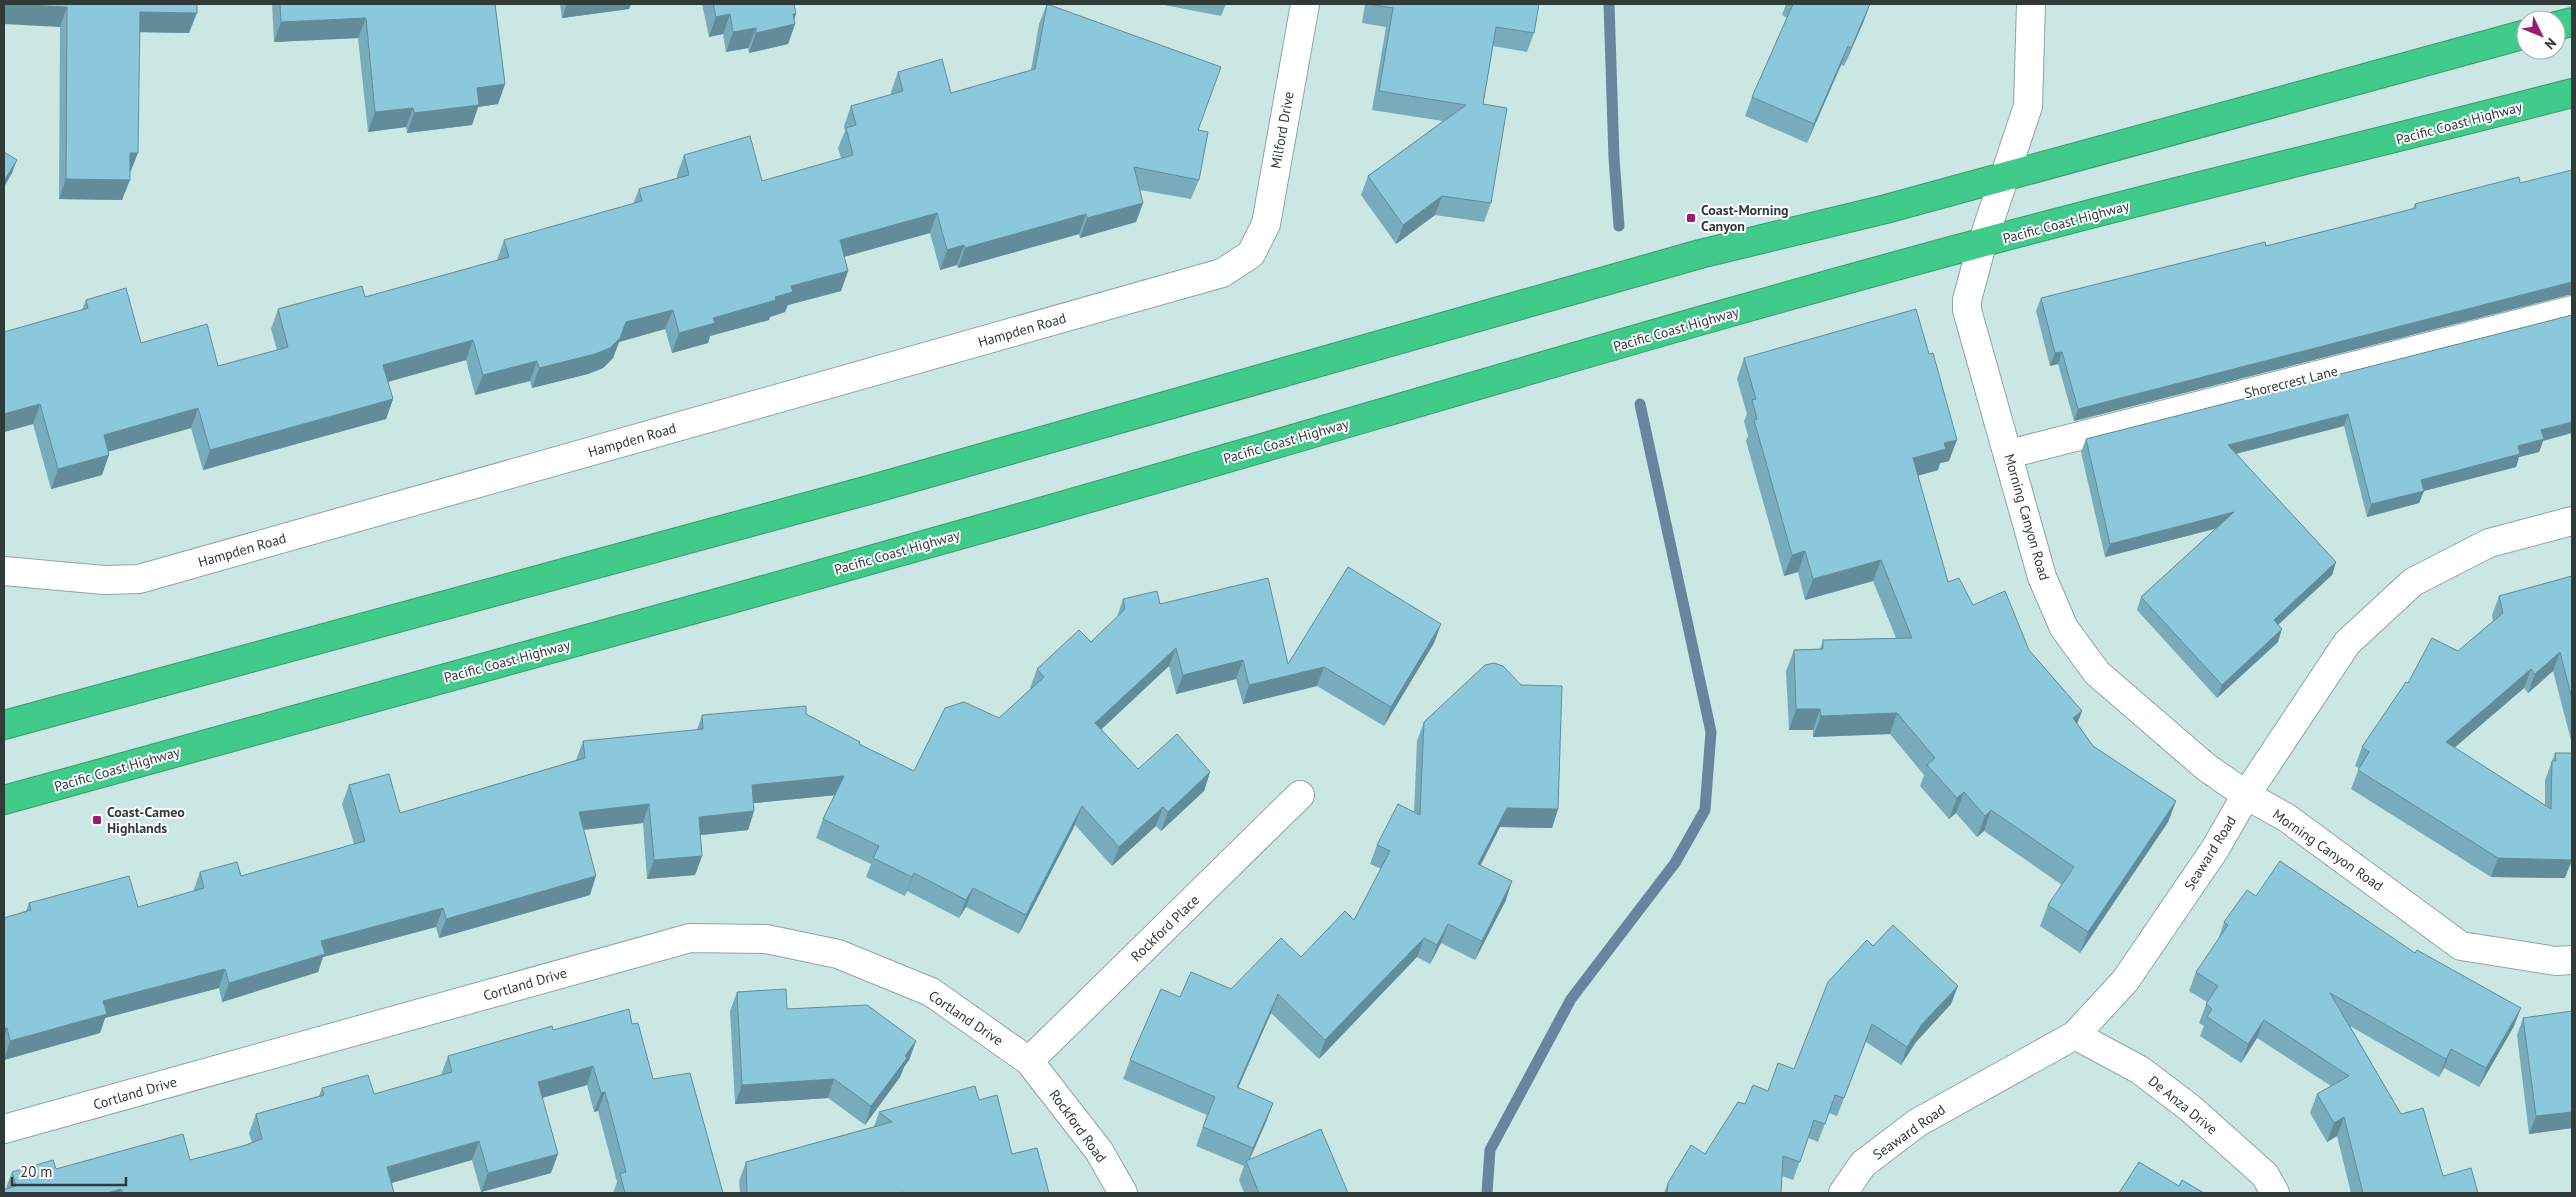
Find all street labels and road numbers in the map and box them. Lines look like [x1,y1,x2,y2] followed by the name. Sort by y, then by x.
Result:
[1266,90,1298,170] street label: Milford Drive
[2394,97,2525,149] street label: Pacific Coast Highway
[2001,196,2132,248] street label: Pacific Coast Highway
[1611,302,1741,356] street label: Pacific Coast Highway
[976,309,1068,351] street label: Hampden Road
[2242,362,2340,402] street label: Shorecrest Lane
[1221,414,1351,468] street label: Pacific Coast Highway
[586,419,678,461] street label: Hampden Road
[2000,452,2054,582] street label: Morning Canyon Road
[832,525,962,579] street label: Pacific Coast Highway
[196,529,288,571] street label: Hampden Road
[442,635,573,687] street label: Pacific Coast Highway
[52,742,182,796] street label: Pacific Coast Highway
[2269,805,2387,895] street label: Morning Canyon Road
[2180,812,2240,894] street label: Seaward Road
[1127,891,1203,965] street label: Rockford Place
[481,963,569,1005] street label: Cortland Drive
[925,986,1007,1050] street label: Cortland Drive
[91,1072,179,1114] street label: Cortland Drive
[2145,1072,2221,1138] street label: De Anza Drive
[1046,1086,1110,1166] street label: Rockford Road
[1869,1100,1949,1164] street label: Seaward Road

